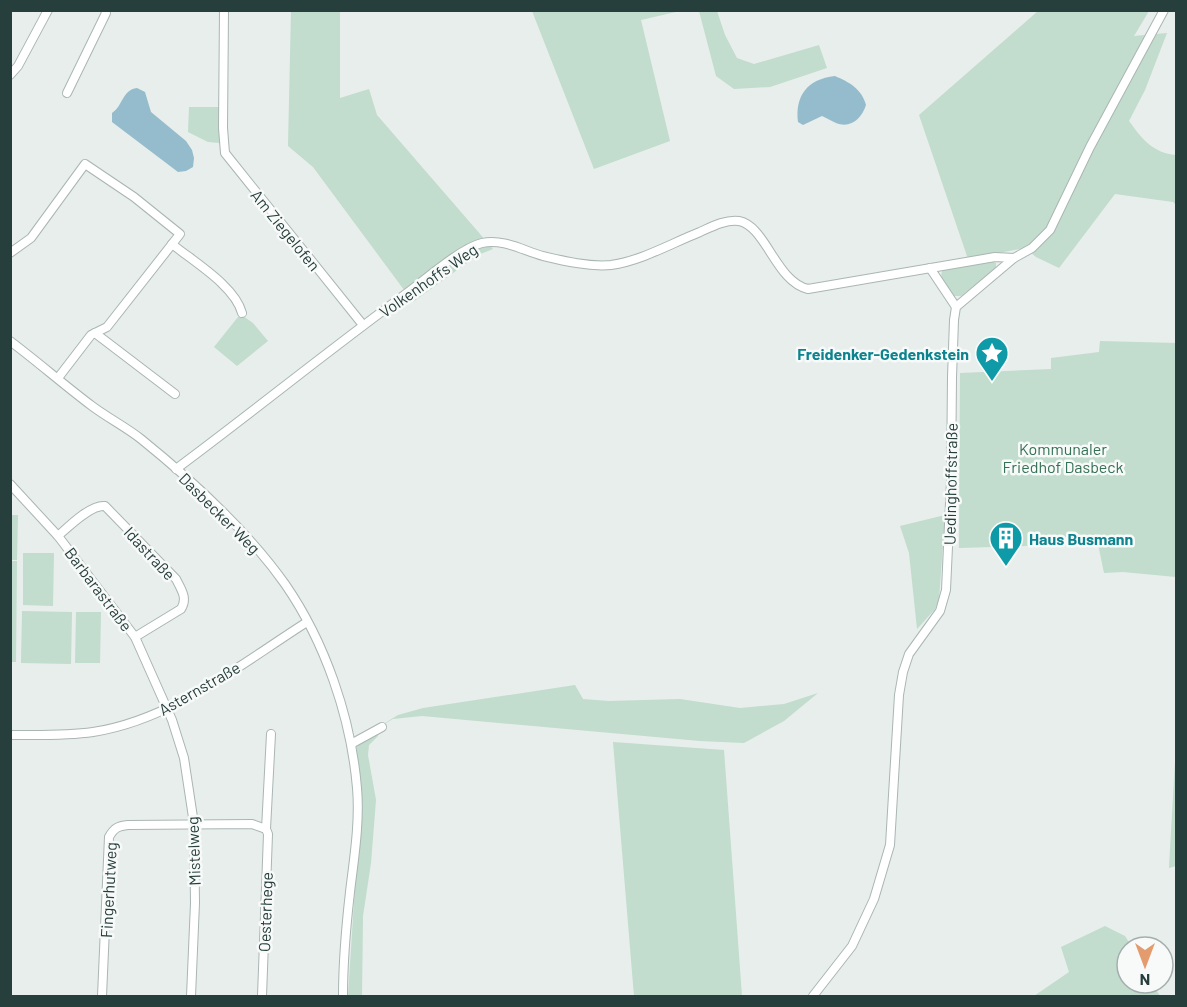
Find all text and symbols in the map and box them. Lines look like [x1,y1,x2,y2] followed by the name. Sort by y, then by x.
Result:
[247,186,325,274] street label: Am Ziegelofen
[375,239,481,321] street label: Volkenhoffs Weg
[974,335,1010,382] place icon: Freidenker-Gedenkstein
[797,344,969,363] place label: Freidenker-Gedenkstein
[939,423,961,545] street label: Uedinghoffstraße
[1002,439,1124,476] park label: Kommunaler Friedhof Dasbeck
[176,469,264,557] street label: Dasbecker Weg
[988,520,1024,567] building icon: Haus Busmann
[121,522,179,584] street label: Idastraße
[1029,529,1133,548] place label: Haus Busmann
[61,543,137,635] street label: Barbarastraße
[155,657,243,719] street label: Asternstraße
[182,816,204,886] street label: Mistelweg
[96,842,120,938] street label: Fingerhutweg
[254,872,276,952] street label: Oesterhege
[1115,935,1175,995] north arrow
[1140,971,1150,990] text: N

